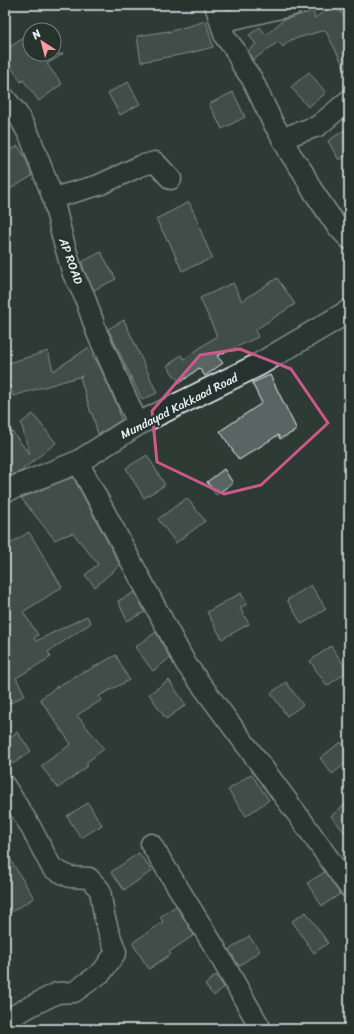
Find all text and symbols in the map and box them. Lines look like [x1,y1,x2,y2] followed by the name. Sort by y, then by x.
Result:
[22,22,62,62] north arrow
[27,24,45,45] text: N
[52,234,90,287] street label: AP ROAD
[116,366,242,445] street label: Mundayad Kakkaad Road

